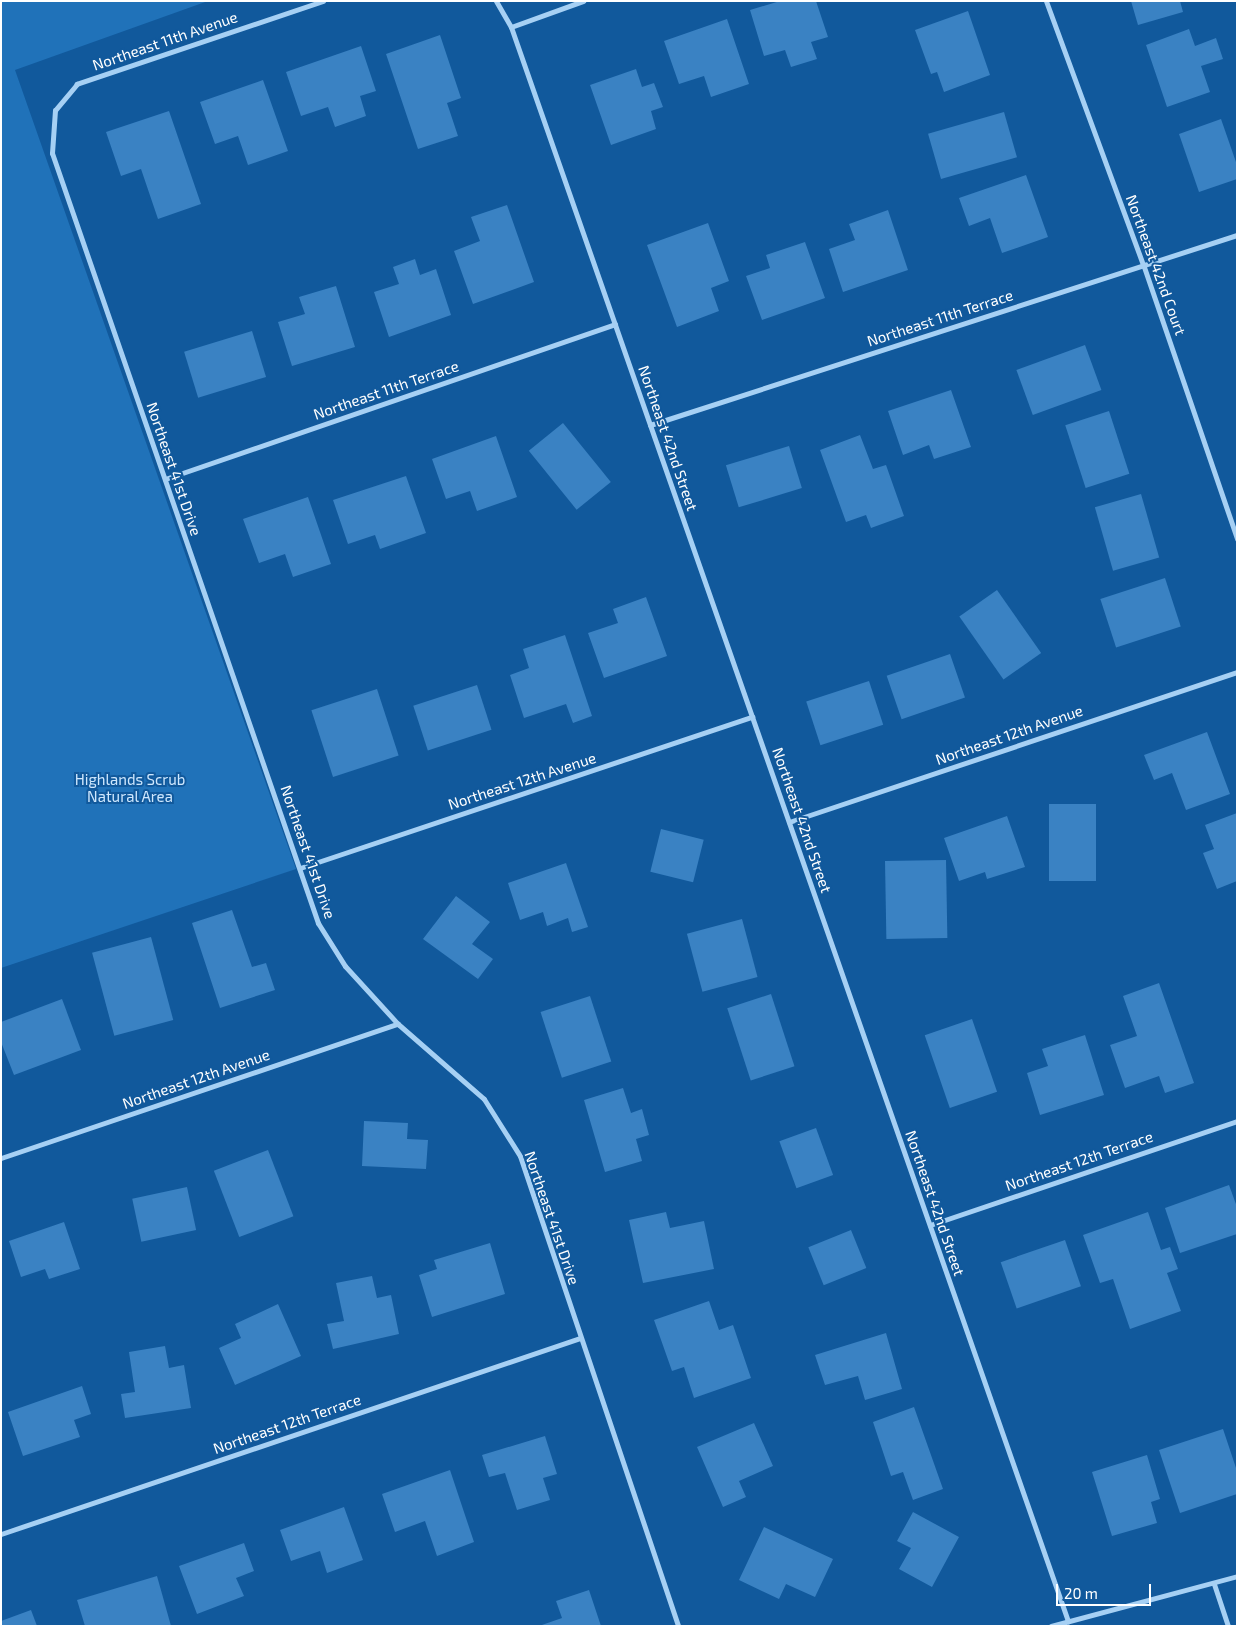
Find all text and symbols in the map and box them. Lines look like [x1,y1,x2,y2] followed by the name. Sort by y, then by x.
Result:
[90,8,240,74] street label: Northeast 11th Avenue
[1122,192,1190,338] street label: Northeast 42nd Court
[865,286,1015,350] street label: Northeast 11th Terrace
[311,357,461,423] street label: Northeast 11th Terrace
[635,363,701,513] street label: Northeast 42nd Street
[143,400,205,538] street label: Northeast 41st Drive
[933,701,1085,769] street label: Northeast 12th Avenue
[769,745,835,895] street label: Northeast 42nd Street
[446,748,598,814] street label: Northeast 12th Avenue
[75,770,185,805] park label: Highlands Scrub Natural Area
[277,783,339,921] street label: Northeast 41st Drive
[120,1045,272,1113] street label: Northeast 12th Avenue
[1003,1127,1155,1195] street label: Northeast 12th Terrace
[902,1128,968,1278] street label: Northeast 42nd Street
[521,1149,583,1287] street label: Northeast 41st Drive
[211,1390,363,1458] street label: Northeast 12th Terrace
[1058,1574,1153,1606] scale bar
[1064,1584,1098,1602] text: 20 m

